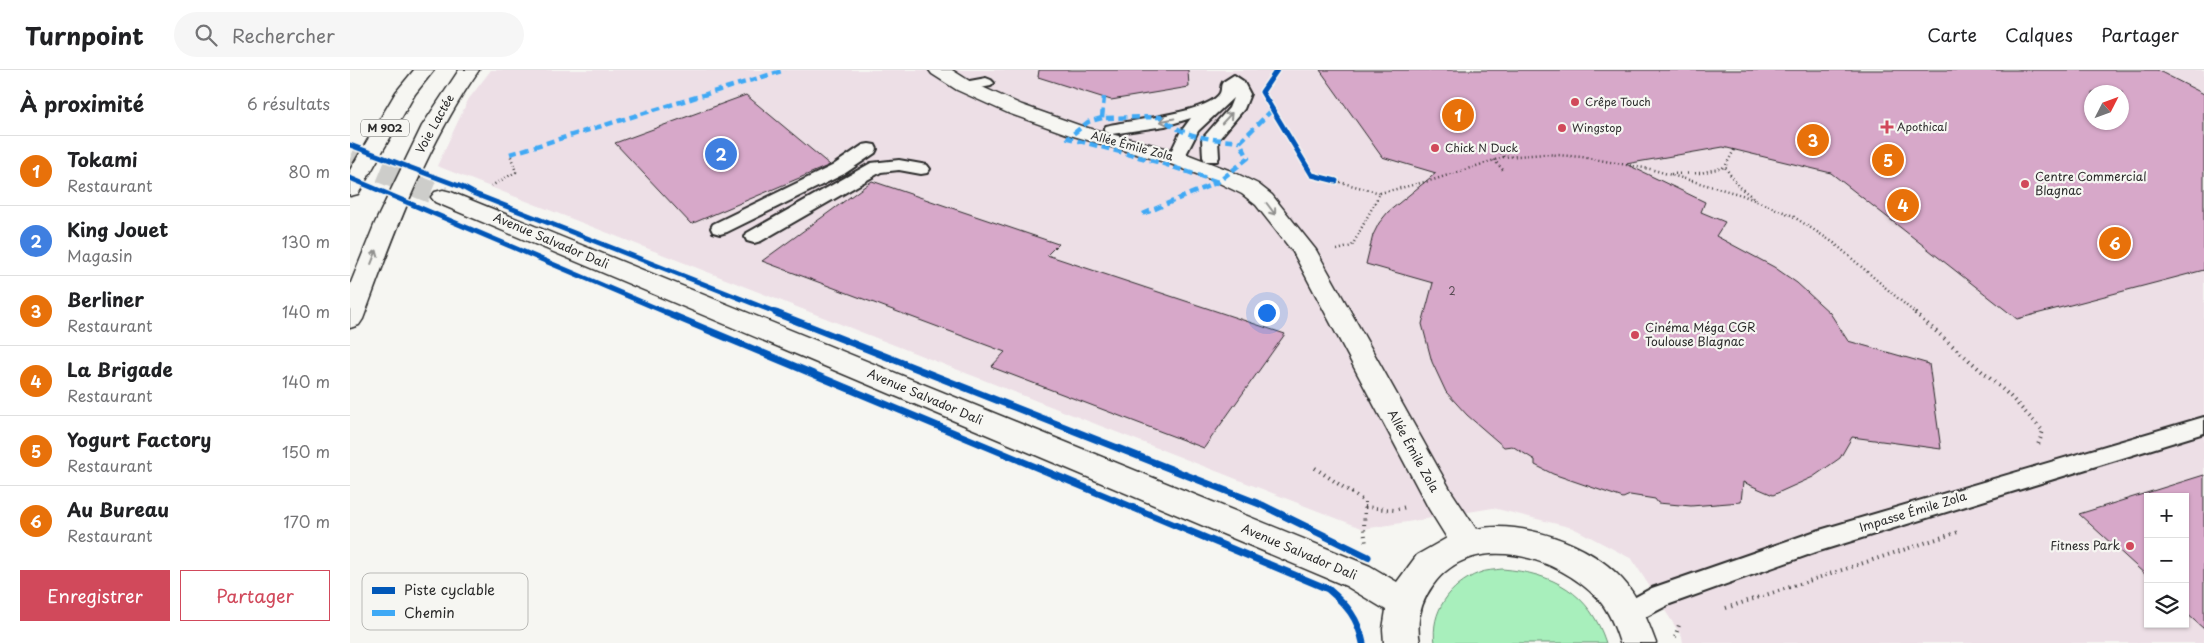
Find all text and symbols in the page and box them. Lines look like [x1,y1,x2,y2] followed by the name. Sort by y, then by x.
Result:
[174,12,524,57] search box
[25,17,144,53] text: Turnpoint
[192,21,220,49] icon: search
[232,21,335,49] text: Rechercher
[1927,21,1977,48] text: Carte
[2005,21,2073,48] text: Calques
[2101,21,2179,48] text: Partager
[2084,85,2129,130] north arrow
[20,87,144,119] text: À proximité
[247,91,330,115] text: 6 résultats
[410,91,458,156] street label: Voie Lactée
[1585,93,1651,110] place label: Crêpe Touch
[1442,96,1474,134] pin: 1
[1569,96,1581,108] marker: Crêpe Touch
[1221,112,1233,125] one-way arrow
[1159,116,1175,125] one-way arrow
[1897,118,1947,135] place label: Apothical
[361,119,409,136] road number: M 902
[1572,119,1622,136] place label: Wingstop
[1797,121,1829,159] pin: 3
[1881,121,1893,133] marker: Apothical
[1556,122,1568,134] marker: Wingstop
[1089,126,1175,165] street label: Allée Émile Zola
[705,135,737,173] pin: 2
[1445,139,1518,156] place label: Chick N Duck
[1872,141,1904,179] pin: 5
[1429,142,1441,154] marker: Chick N Duck
[67,145,137,173] text: Tokami
[32,159,40,183] text: 1
[288,159,330,183] text: 80 m
[2035,167,2147,199] place label: Centre Commercial Blagnac
[67,173,153,197] text: Restaurant
[2019,178,2031,190] marker: Centre Commercial Blagnac
[1887,186,1919,224] pin: 4
[1265,203,1276,216] one-way arrow
[491,208,612,273] street label: Avenue Salvador Dali
[67,215,168,243] text: King Jouet
[2099,224,2131,262] pin: 6
[30,229,42,253] text: 2
[282,229,330,253] text: 130 m
[67,243,133,267] text: Magasin
[370,250,379,265] one-way arrow
[1448,283,1456,298] house number: 2
[67,285,144,313] text: Berliner
[31,299,41,323] text: 3
[282,299,330,323] text: 140 m
[1254,300,1280,326] your location
[67,313,153,337] text: Restaurant
[1645,318,1756,350] place label: Cinéma Méga CGR Toulouse Blagnac
[1629,329,1641,341] marker: Cinéma Méga CGR Toulouse Blagnac
[67,355,173,383] text: La Brigade
[865,364,986,429] street label: Avenue Salvador Dali
[31,369,41,393] text: 4
[282,369,330,393] text: 140 m
[67,383,153,407] text: Restaurant
[1384,406,1444,496] street label: Allée Émile Zola
[67,425,211,453] text: Yogurt Factory
[31,439,41,463] text: 5
[282,439,330,463] text: 150 m
[67,453,153,477] text: Restaurant
[1857,486,1969,536] street label: Impasse Émile Zola
[2144,493,2189,628] map controls
[2144,493,2189,538] button: +
[67,495,169,523] text: Au Bureau
[30,509,42,533] text: 6
[284,509,330,533] text: 170 m
[1239,519,1360,584] street label: Avenue Salvador Dali
[67,523,153,547] text: Restaurant
[2050,536,2120,554] place label: Fitness Park
[2144,538,2189,583] button: −
[2124,540,2136,552] marker: Fitness Park
[20,570,170,621] button: Enregistrer
[180,570,330,621] button: Partager
[362,573,528,630] legend
[404,579,495,600] text: Piste cyclable
[2144,583,2189,628] button: layers
[404,602,455,623] text: Chemin

